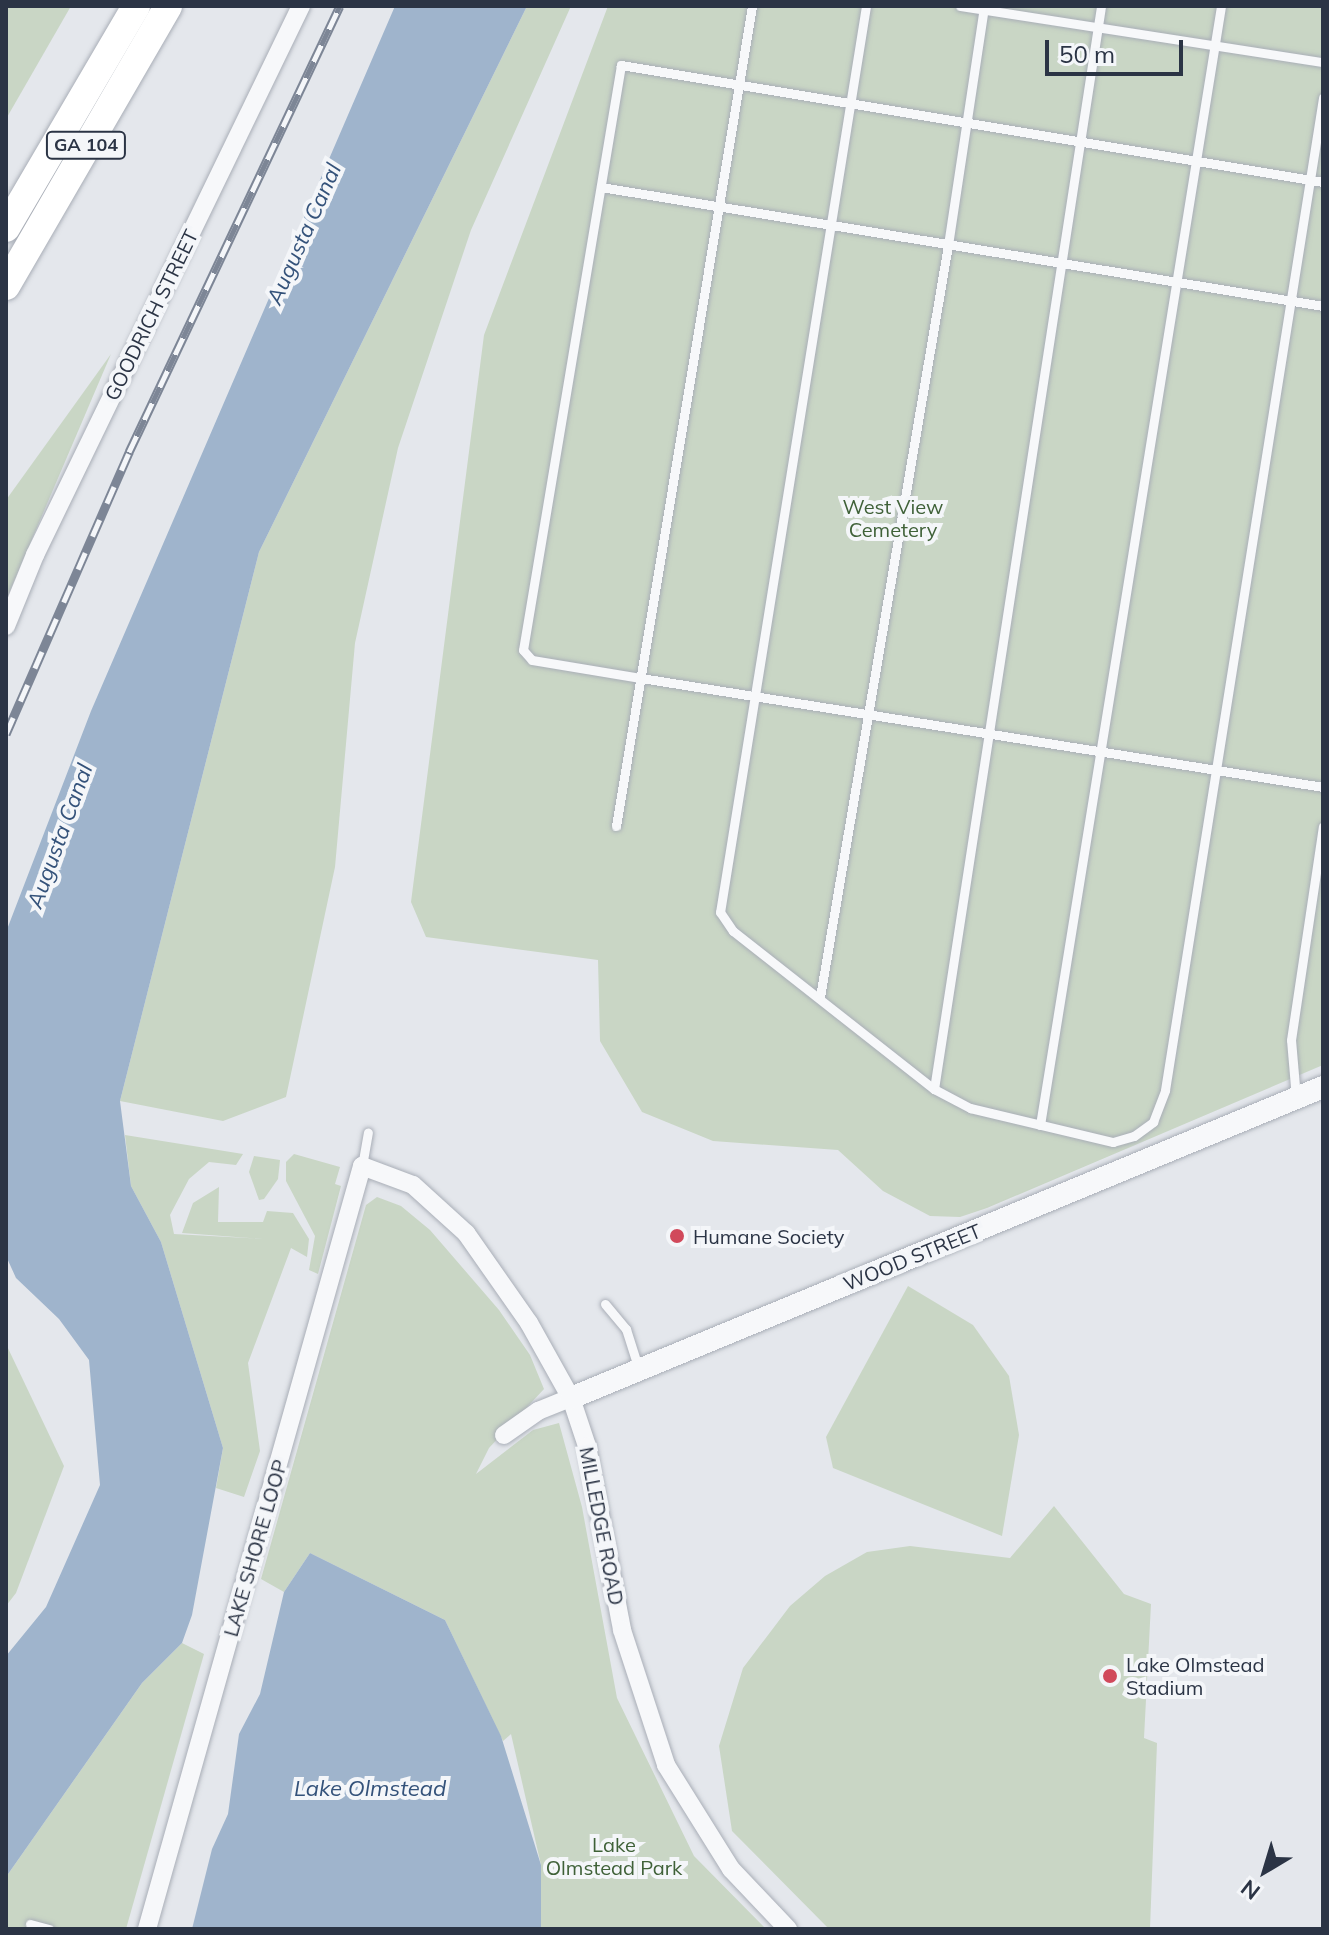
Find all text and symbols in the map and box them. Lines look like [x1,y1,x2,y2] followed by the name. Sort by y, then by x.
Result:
[1049,24,1187,74] scale bar
[1059,39,1115,69] text: 50 m
[44,131,128,159] road number: GA 104
[261,159,347,309] water label: Augusta Canal
[99,226,203,404] street label: GOODRICH STREET
[843,494,943,541] park label: West View Cemetery
[22,760,98,912] water label: Augusta Canal
[840,1218,984,1296] street label: WOOD STREET
[693,1224,844,1248] place label: Humane Society
[668,1227,686,1245] marker: Humane Society
[575,1445,629,1607] street label: MILLEDGE ROAD
[218,1457,292,1639] street label: LAKE SHORE LOOP
[1126,1652,1264,1699] place label: Lake Olmstead Stadium
[1101,1667,1119,1685] marker: Lake Olmstead Stadium
[294,1776,446,1802] water label: Lake Olmstead
[1225,1831,1305,1911] north arrow
[546,1832,682,1879] park label: Lake Olmstead Park
[1235,1874,1265,1906] text: N

